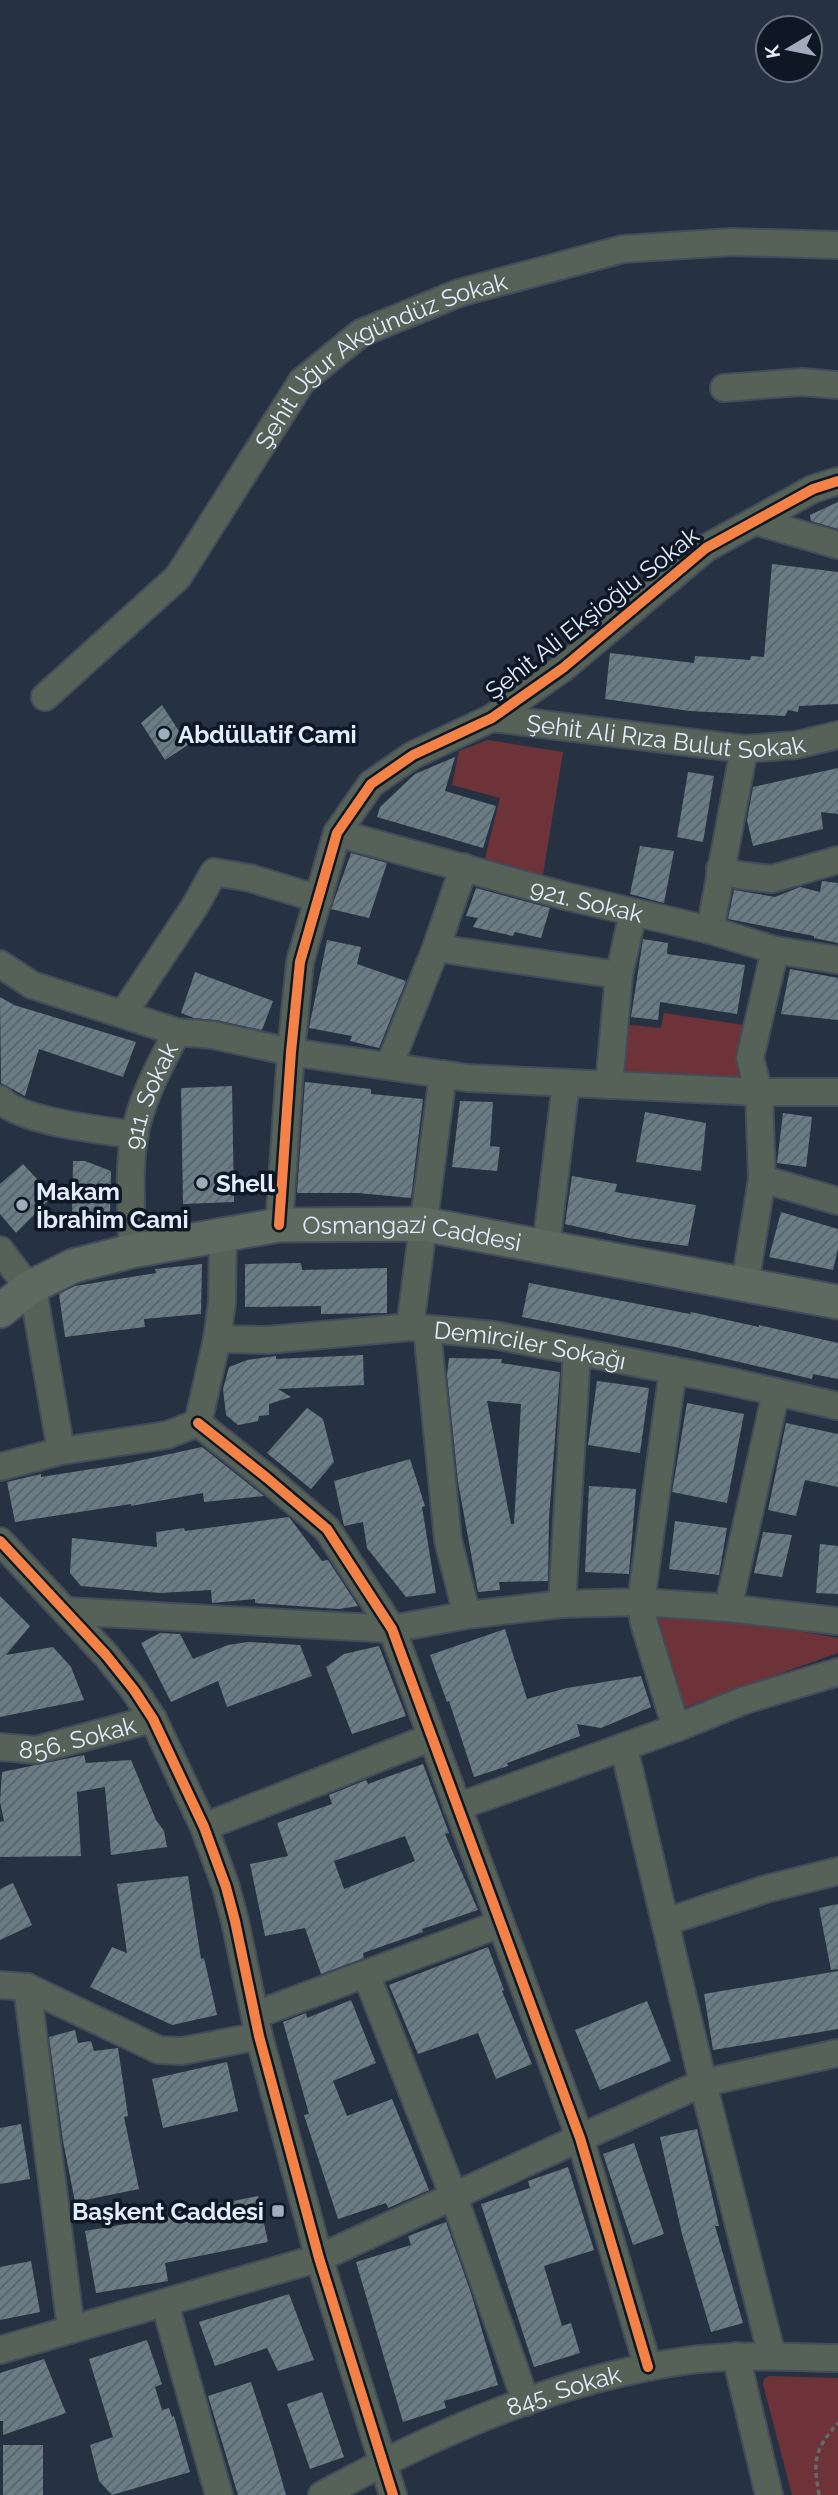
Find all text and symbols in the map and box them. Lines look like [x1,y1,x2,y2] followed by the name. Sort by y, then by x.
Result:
[754,14,824,84] north arrow
[760,44,784,60] text: K
[248,266,511,454] street label: Şehit Uğur Akgündüz Sokak
[479,520,705,705] street label: Şehit Ali Ekşioğlu Sokak
[525,708,808,764] street label: Şehit Ali Rıza Bulut Sokak
[178,720,357,749] place label: Abdüllatif Cami
[156,726,172,742] marker: Abdüllatif Cami
[527,873,646,928] street label: 921. Sokak
[118,1037,184,1151] street label: 911. Sokak
[216,1169,275,1198] place label: Shell
[194,1175,210,1191] marker: Shell
[36,1177,189,1234] place label: Makam İbrahim Cami
[14,1197,30,1213] marker: Makam İbrahim Cami
[302,1209,524,1257] street label: Osmangazi Caddesi
[433,1315,628,1375] street label: Demirciler Sokağı
[18,1710,139,1765] street label: 856. Sokak
[72,2197,264,2226] place label: Başkent Caddesi
[270,2203,286,2219] marker: Başkent Caddesi
[502,2359,624,2422] street label: 845. Sokak

